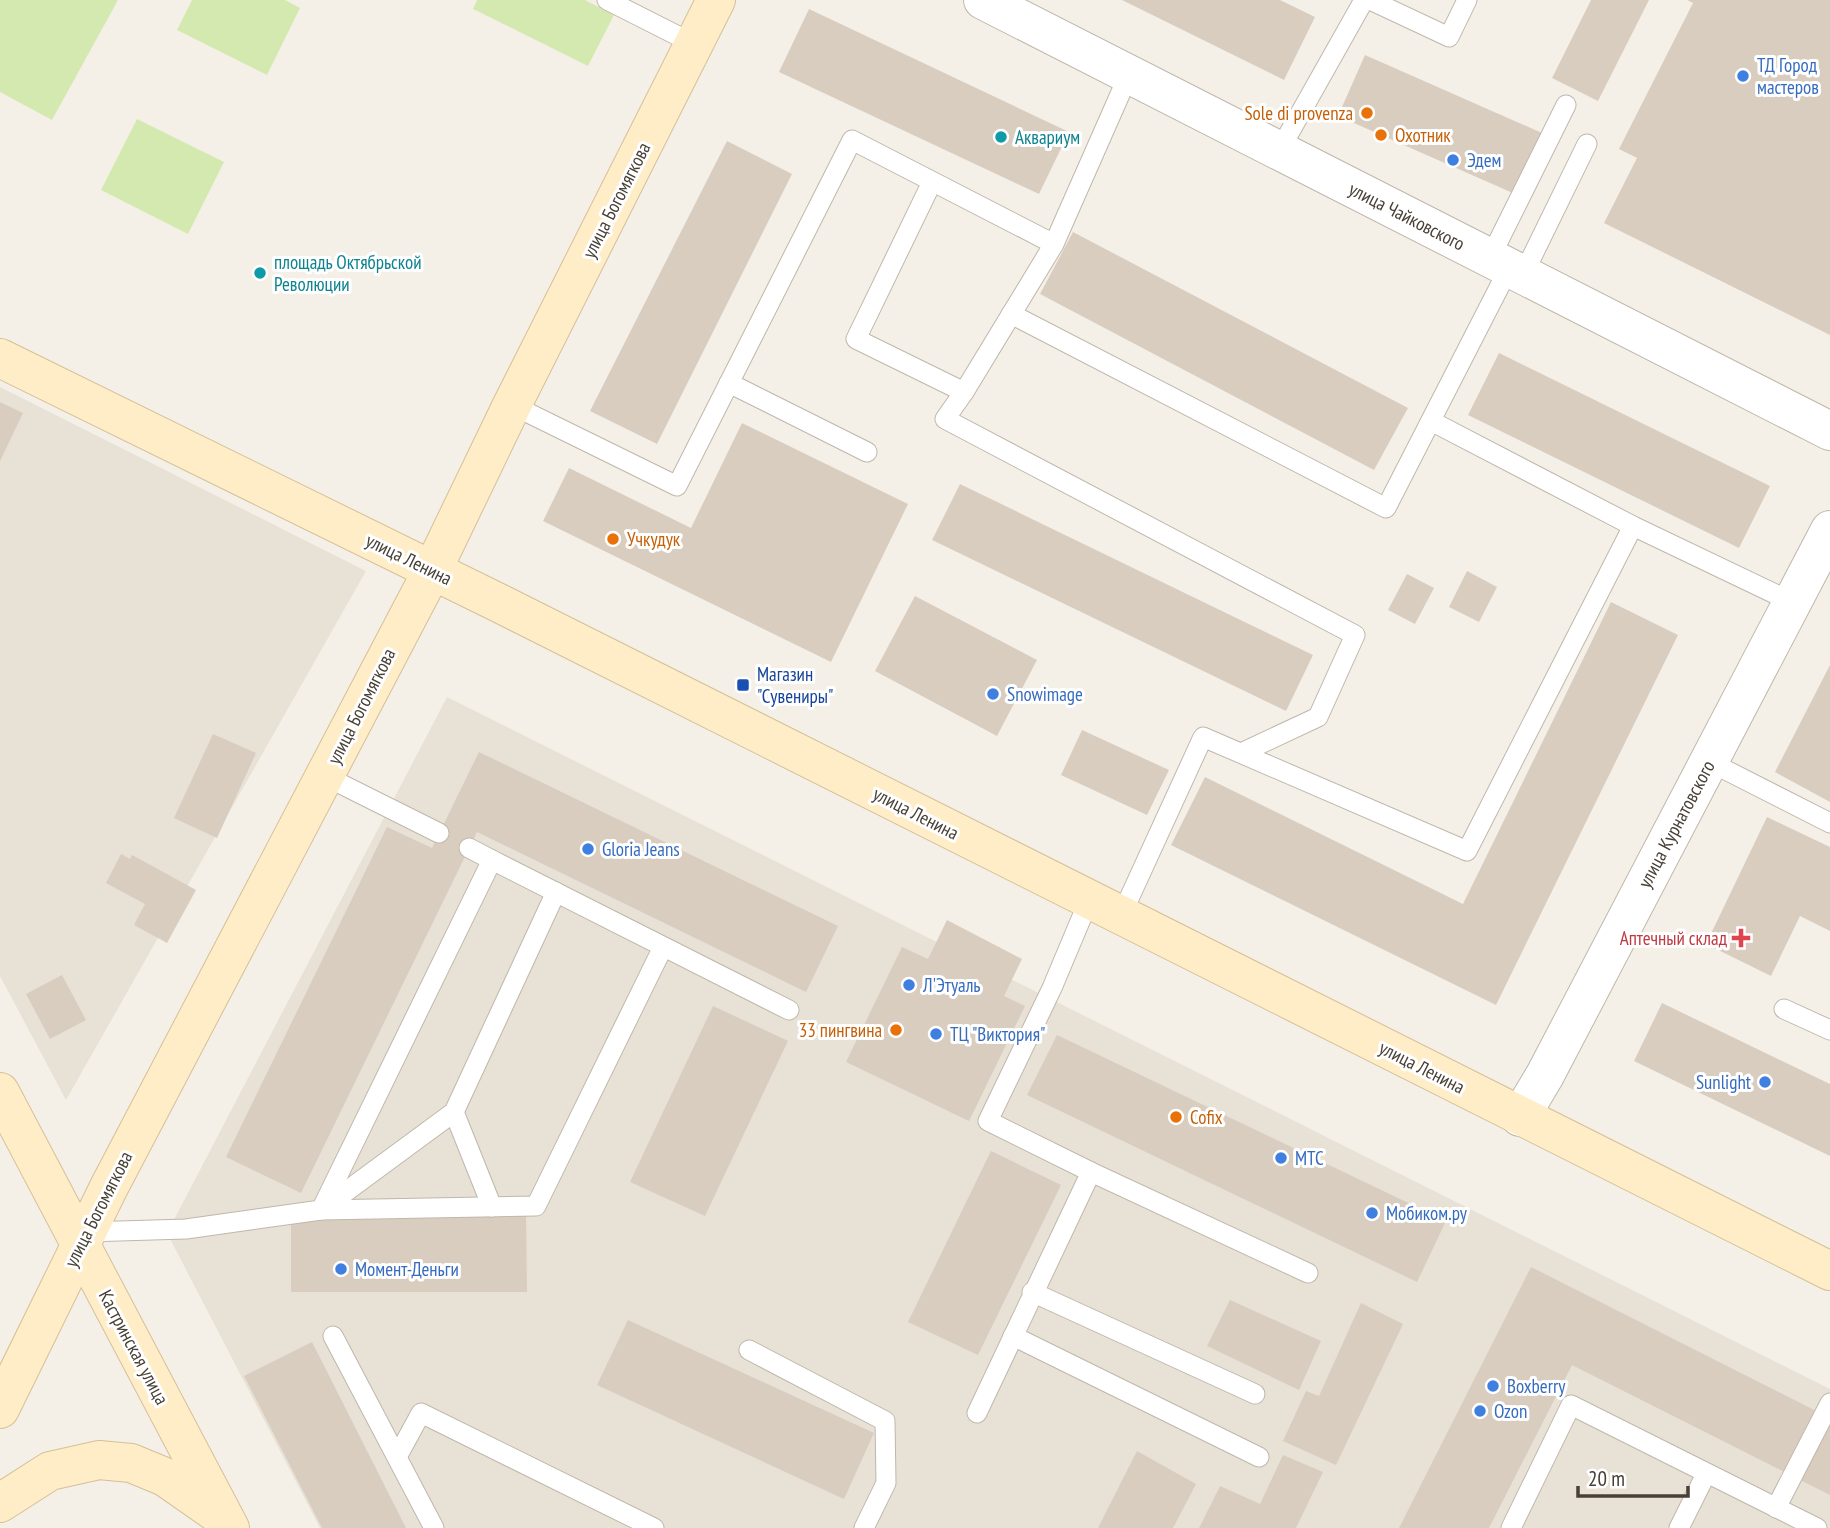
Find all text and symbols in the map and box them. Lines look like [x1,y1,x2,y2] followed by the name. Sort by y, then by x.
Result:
[1757,53,1819,99] place label: ТД Город мастеров
[1735,68,1751,84] marker: ТД Город мастеров
[1244,101,1353,125] place label: Sole di provenza
[1359,105,1375,121] marker: Sole di provenza
[1395,123,1451,147] place label: Охотник
[1015,125,1080,149] place label: Аквариум
[1373,127,1389,143] marker: Охотник
[993,129,1009,145] marker: Аквариум
[577,138,655,262] street label: улица Богомягкова
[1467,148,1501,172] place label: Эдем
[1445,152,1461,168] marker: Эдем
[1345,176,1469,256] street label: улица Чайковского
[274,250,422,296] place label: площадь Октябрьской Революции
[252,265,268,281] marker: площадь Октябрьской Революции
[627,527,681,551] place label: Учкудук
[362,528,456,590] street label: улица Ленина
[605,531,621,547] marker: Учкудук
[322,644,400,768] street label: улица Богомягкова
[757,662,834,708] place label: Магазин "Сувениры"
[735,677,751,693] marker: Магазин "Сувениры"
[1007,682,1083,706] place label: Snowimage
[985,686,1001,702] marker: Snowimage
[1632,756,1720,892] street label: улица Курнатовского
[869,781,963,845] street label: улица Ленина
[602,837,680,861] place label: Gloria Jeans
[580,841,596,857] marker: Gloria Jeans
[1620,926,1728,950] place label: Аптечный склад
[1733,930,1749,946] marker: Аптечный склад
[922,973,981,997] place label: Л'Этуаль
[901,977,917,993] marker: Л'Этуаль
[799,1018,882,1042] place label: 33 пингвина
[888,1022,904,1038] marker: 33 пингвина
[950,1022,1045,1046] place label: ТЦ "Виктория"
[928,1026,944,1042] marker: ТЦ "Виктория"
[1375,1035,1469,1099] street label: улица Ленина
[1696,1070,1752,1094] place label: Sunlight
[1757,1074,1773,1090] marker: Sunlight
[1190,1105,1223,1129] place label: Cofix
[1168,1109,1184,1125] marker: Cofix
[1295,1146,1324,1170] place label: МТС
[59,1147,137,1271] street label: улица Богомягкова
[1273,1150,1289,1166] marker: МТС
[1386,1201,1468,1225] place label: Мобиком.ру
[1364,1205,1380,1221] marker: Мобиком.ру
[355,1257,459,1281] place label: Момент-Деньги
[333,1261,349,1277] marker: Момент-Деньги
[94,1286,174,1408] street label: Кастринская улица
[1507,1374,1566,1398] place label: Boxberry
[1485,1378,1501,1394] marker: Boxberry
[1494,1399,1527,1423] place label: Ozon
[1472,1403,1488,1419] marker: Ozon
[1578,1454,1688,1498] scale bar
[1588,1465,1625,1492] text: 20 m

